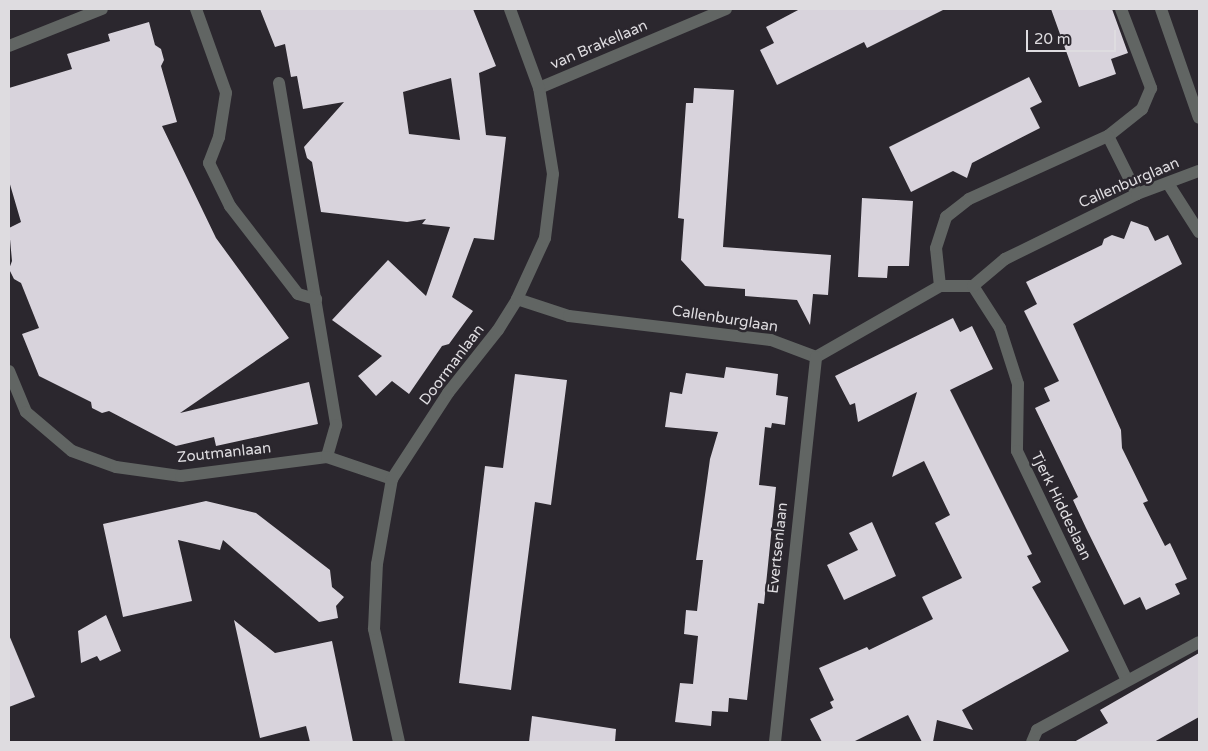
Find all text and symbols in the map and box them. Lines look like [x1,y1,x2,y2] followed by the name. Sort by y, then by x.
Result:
[548,16,650,74] street label: van Brakellaan
[1028,20,1118,52] scale bar
[1034,30,1071,48] text: 20 m
[1076,154,1182,212] street label: Callenburglaan
[671,302,779,336] street label: Callenburglaan
[416,321,488,409] street label: Doormanlaan
[176,439,272,467] street label: Zoutmanlaan
[1027,449,1095,563] street label: Tjerk Hiddeslaan
[764,501,792,595] street label: Evertsenlaan

